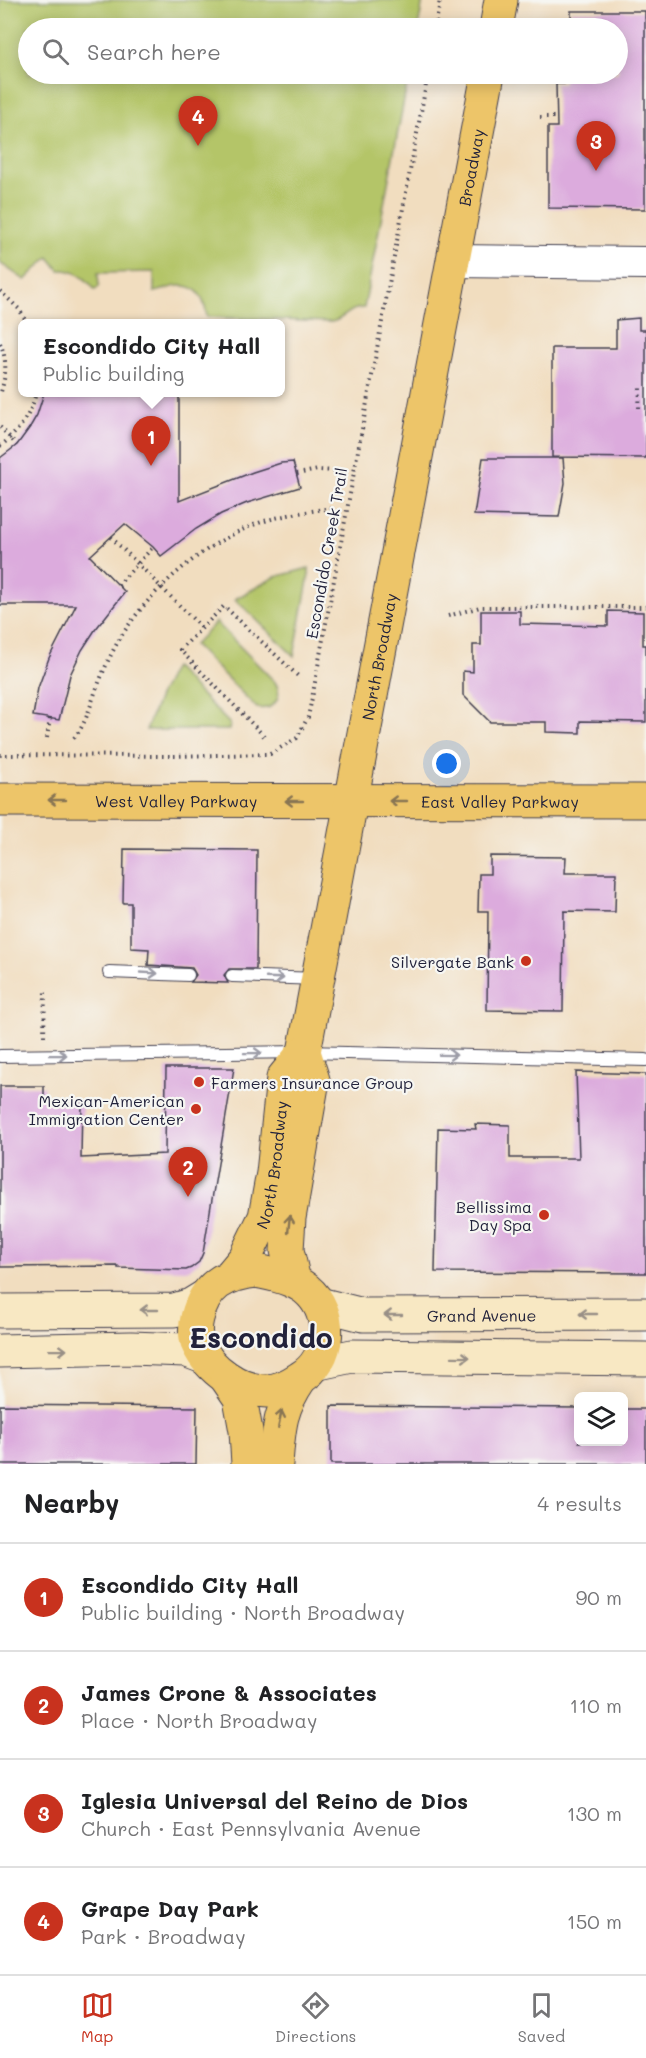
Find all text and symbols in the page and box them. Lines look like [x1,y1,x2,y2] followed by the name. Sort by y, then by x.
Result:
[18,18,628,84] search box
[39,35,72,68] icon: search
[87,37,221,66] text: Search here
[178,96,218,146] pin: 4
[576,122,616,171] pin: 3
[453,127,488,208] street label: Broadway
[18,319,285,397] popup
[43,331,260,360] text: Escondido City Hall
[43,360,184,386] text: Public building
[132,416,170,466] pin: 1
[301,466,351,640] street label: Escondido Creek Trail
[356,591,401,722] street label: North Broadway
[432,749,461,778] your location
[95,790,257,811] street label: West Valley Parkway
[421,790,579,811] street label: East Valley Parkway
[47,794,67,806] one-way arrow
[284,795,304,807] one-way arrow
[389,795,409,807] one-way arrow
[391,951,514,972] place label: Silvergate Bank
[519,954,533,968] marker: Silvergate Bank
[138,968,158,979] one-way arrow
[264,972,284,984] one-way arrow
[243,1047,263,1058] one-way arrow
[48,1049,68,1061] one-way arrow
[438,1050,458,1061] one-way arrow
[211,1072,413,1093] place label: Farmers Insurance Group
[192,1075,206,1089] marker: Farmers Insurance Group
[29,1090,184,1129] place label: Mexican-American Immigration Center
[251,1100,291,1232] street label: North Broadway
[189,1102,203,1116] marker: Mexican-American Immigration Center
[168,1148,207,1197] pin: 2
[456,1196,532,1235] place label: Bellissima Day Spa
[537,1208,551,1222] marker: Bellissima Day Spa
[284,1214,295,1234] one-way arrow
[139,1304,159,1316] one-way arrow
[427,1304,536,1325] street label: Grand Avenue
[578,1308,598,1320] one-way arrow
[383,1309,403,1321] one-way arrow
[189,1319,333,1355] district label: Escondido
[48,1344,68,1355] one-way arrow
[450,1351,470,1363] one-way arrow
[574,1392,628,1446] map controls
[574,1392,628,1446] button: layers
[275,1410,286,1430] one-way arrow
[24,1486,119,1520] text: Nearby
[537,1490,622,1516] text: 4 results
[81,1570,298,1599] text: Escondido City Hall
[39,1584,48,1610] text: 1
[576,1584,622,1610] text: 90 m
[81,1599,405,1625] text: Public building · North Broadway
[81,1678,377,1707] text: James Crone & Associates
[38,1692,49,1718] text: 2
[569,1692,622,1718] text: 110 m
[81,1707,317,1733] text: Place · North Broadway
[81,1786,468,1815] text: Iglesia Universal del Reino de Dios
[38,1800,50,1826] text: 3
[567,1800,622,1826] text: 130 m
[81,1815,421,1841] text: Church · East Pennsylvania Avenue
[81,1894,259,1923] text: Grape Day Park
[37,1908,50,1934] text: 4
[567,1908,622,1934] text: 150 m
[81,1923,246,1949] text: Park · Broadway
[81,1989,114,2046] tab: Map
[275,1989,356,2046] tab: Directions
[518,1989,565,2046] tab: Saved

